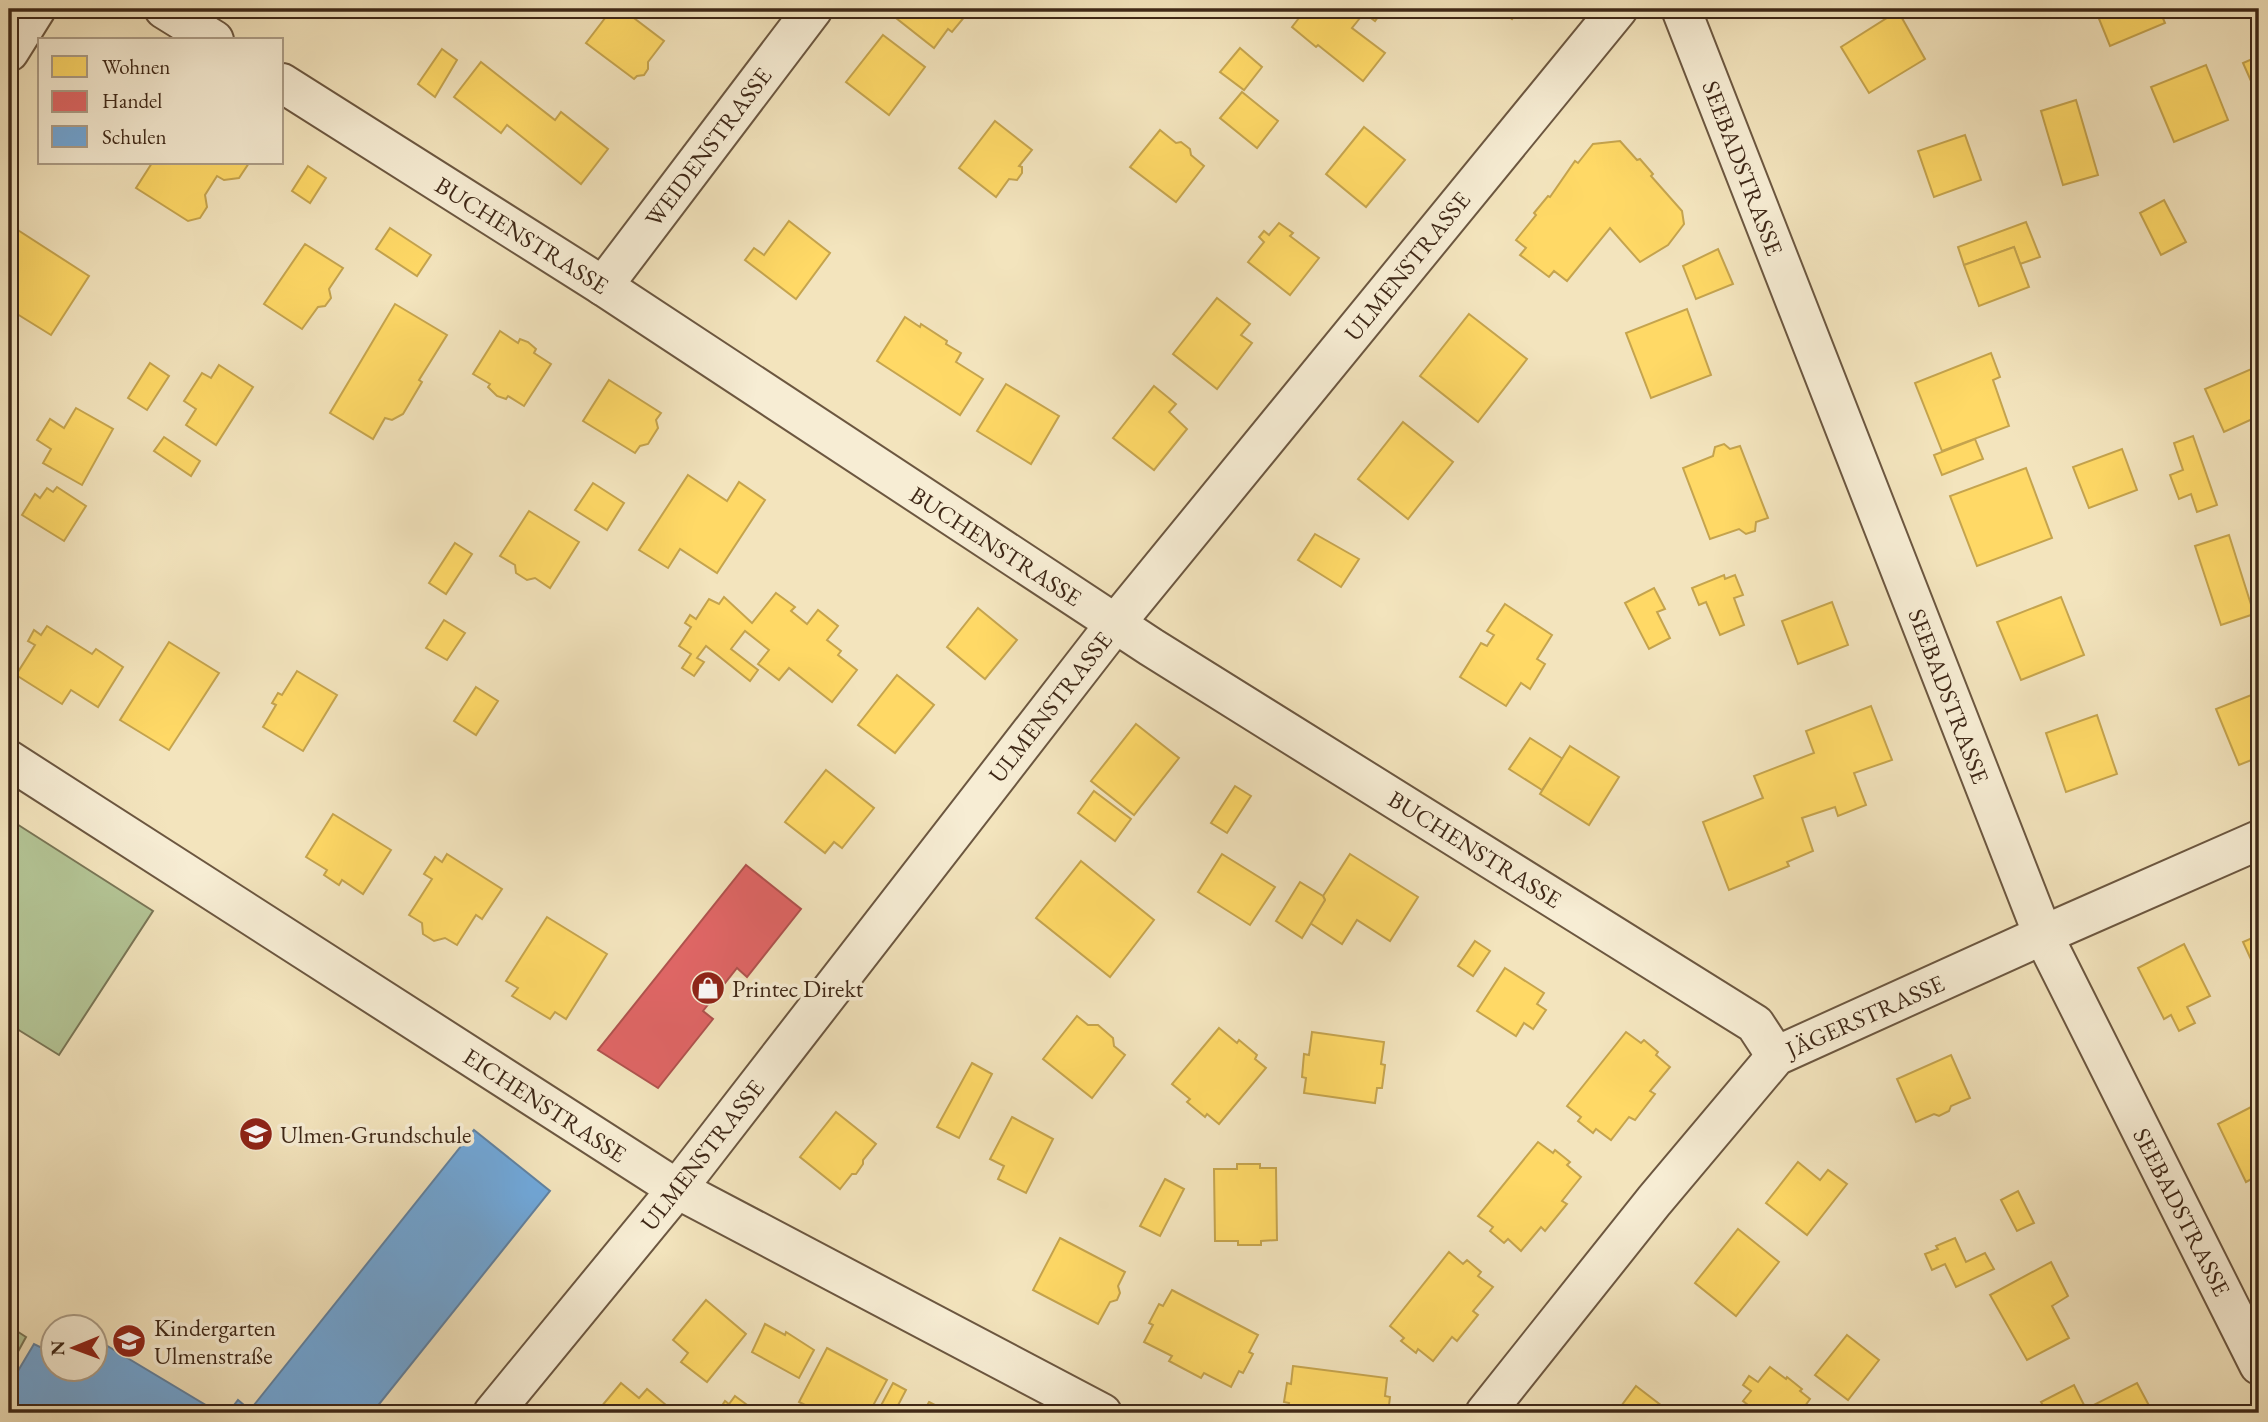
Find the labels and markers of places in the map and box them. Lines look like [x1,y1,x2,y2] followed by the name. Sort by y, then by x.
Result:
[689,969,727,1007] shop icon: Printec Direkt
[732,973,864,1004] place label: Printec Direkt
[237,1115,275,1153] school or university icon: Ulmen-Grundschule
[280,1119,471,1150] place label: Ulmen-Grundschule
[154,1312,276,1371] place label: Kindergarten Ulmenstraße
[110,1322,148,1360] school or university icon: Kindergarten Ulmenstraße

